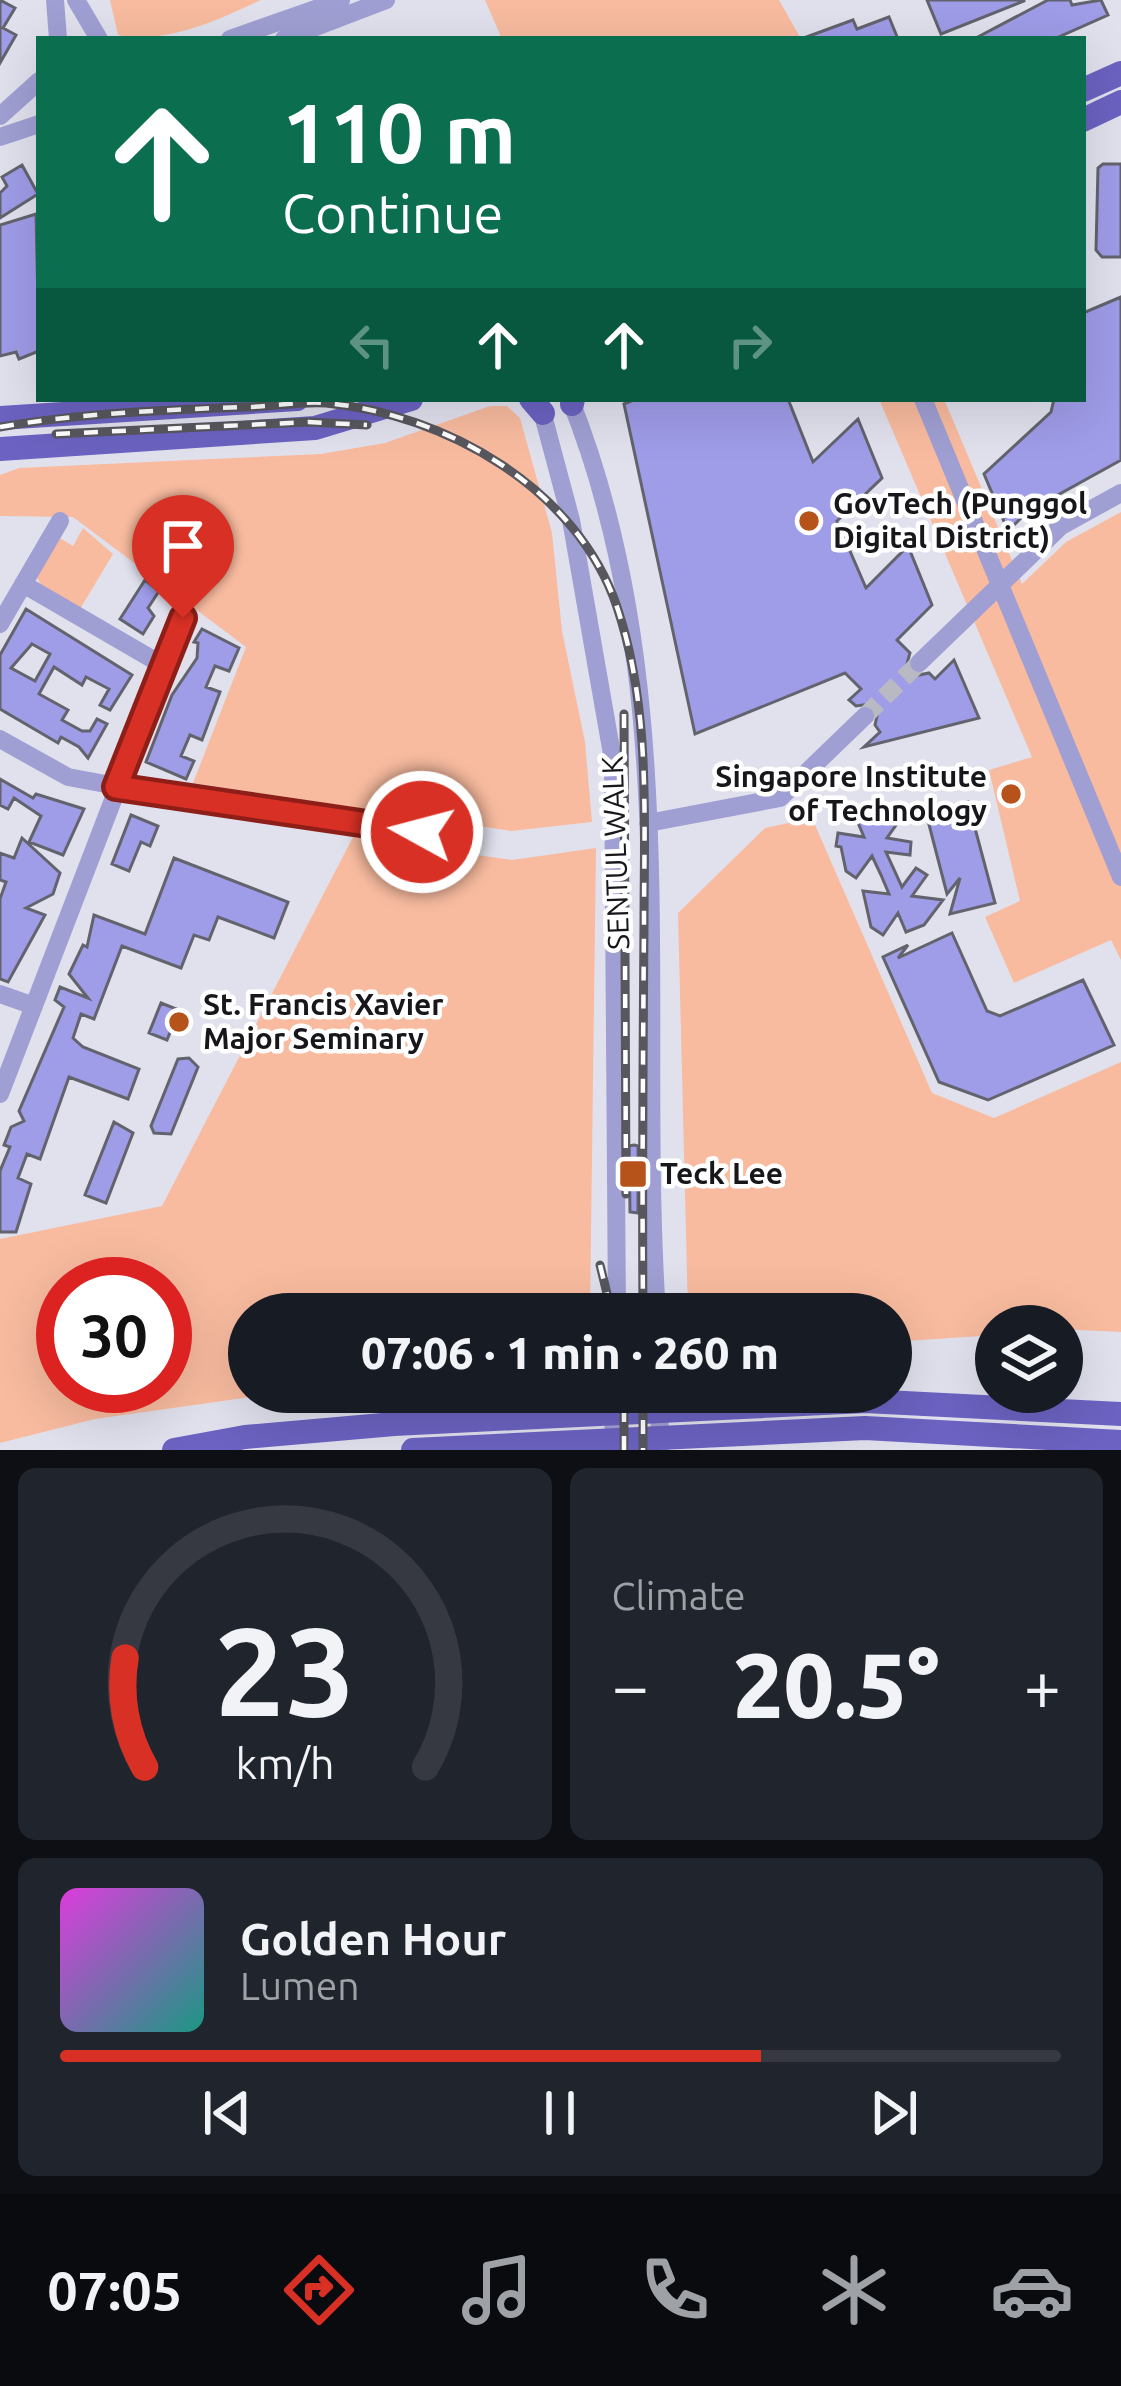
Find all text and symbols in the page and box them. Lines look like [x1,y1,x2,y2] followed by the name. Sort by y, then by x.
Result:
[84,84,240,240] icon: ahead
[282,85,516,179] text: 110 m
[282,183,503,243] text: Continue
[339,312,405,378] icon: left
[465,312,531,378] icon: ahead
[591,312,657,378] icon: ahead
[717,312,783,378] icon: right
[833,486,1087,554] place label: GovTech (Punggol Digital District)
[132,495,234,618] pin
[796,508,822,534] marker: GovTech (Punggol Digital District)
[150,513,216,579] icon: arrive
[595,756,635,950] street label: SENTUL WALK
[715,759,987,827] place label: Singapore Institute of Technology
[359,769,485,895] position arrow
[998,781,1024,807] marker: Singapore Institute of Technology
[203,987,444,1055] place label: St. Francis Xavier Major Seminary
[166,1009,192,1035] marker: St. Francis Xavier Major Seminary
[660,1156,783,1190] place label: Teck Lee
[617,1158,649,1190] marker: Teck Lee
[36,1257,192,1413] speed limit sign: 30
[975,1305,1083,1413] map controls
[975,1305,1083,1413] button: layers
[361,1327,779,1378] text: 07:06 · 1 min · 260 m
[612,1574,746,1617] text: Climate
[214,1600,355,1740] text: 23
[733,1634,940,1735] text: 20.5°
[612,1648,649,1722] text: −
[1024,1648,1061,1722] text: +
[235,1739,334,1787] text: km/h
[240,1913,506,1964] text: Golden Hour
[240,1964,360,2007] text: Lumen
[194,2080,260,2146] icon: previous
[527,2080,593,2146] icon: pause
[861,2080,927,2146] icon: next
[277,2248,361,2332] icon: directions
[455,2248,539,2332] icon: music
[633,2248,717,2332] icon: phone
[812,2248,896,2332] icon: climate
[990,2248,1074,2332] icon: car
[47,2260,182,2320] text: 07:05

